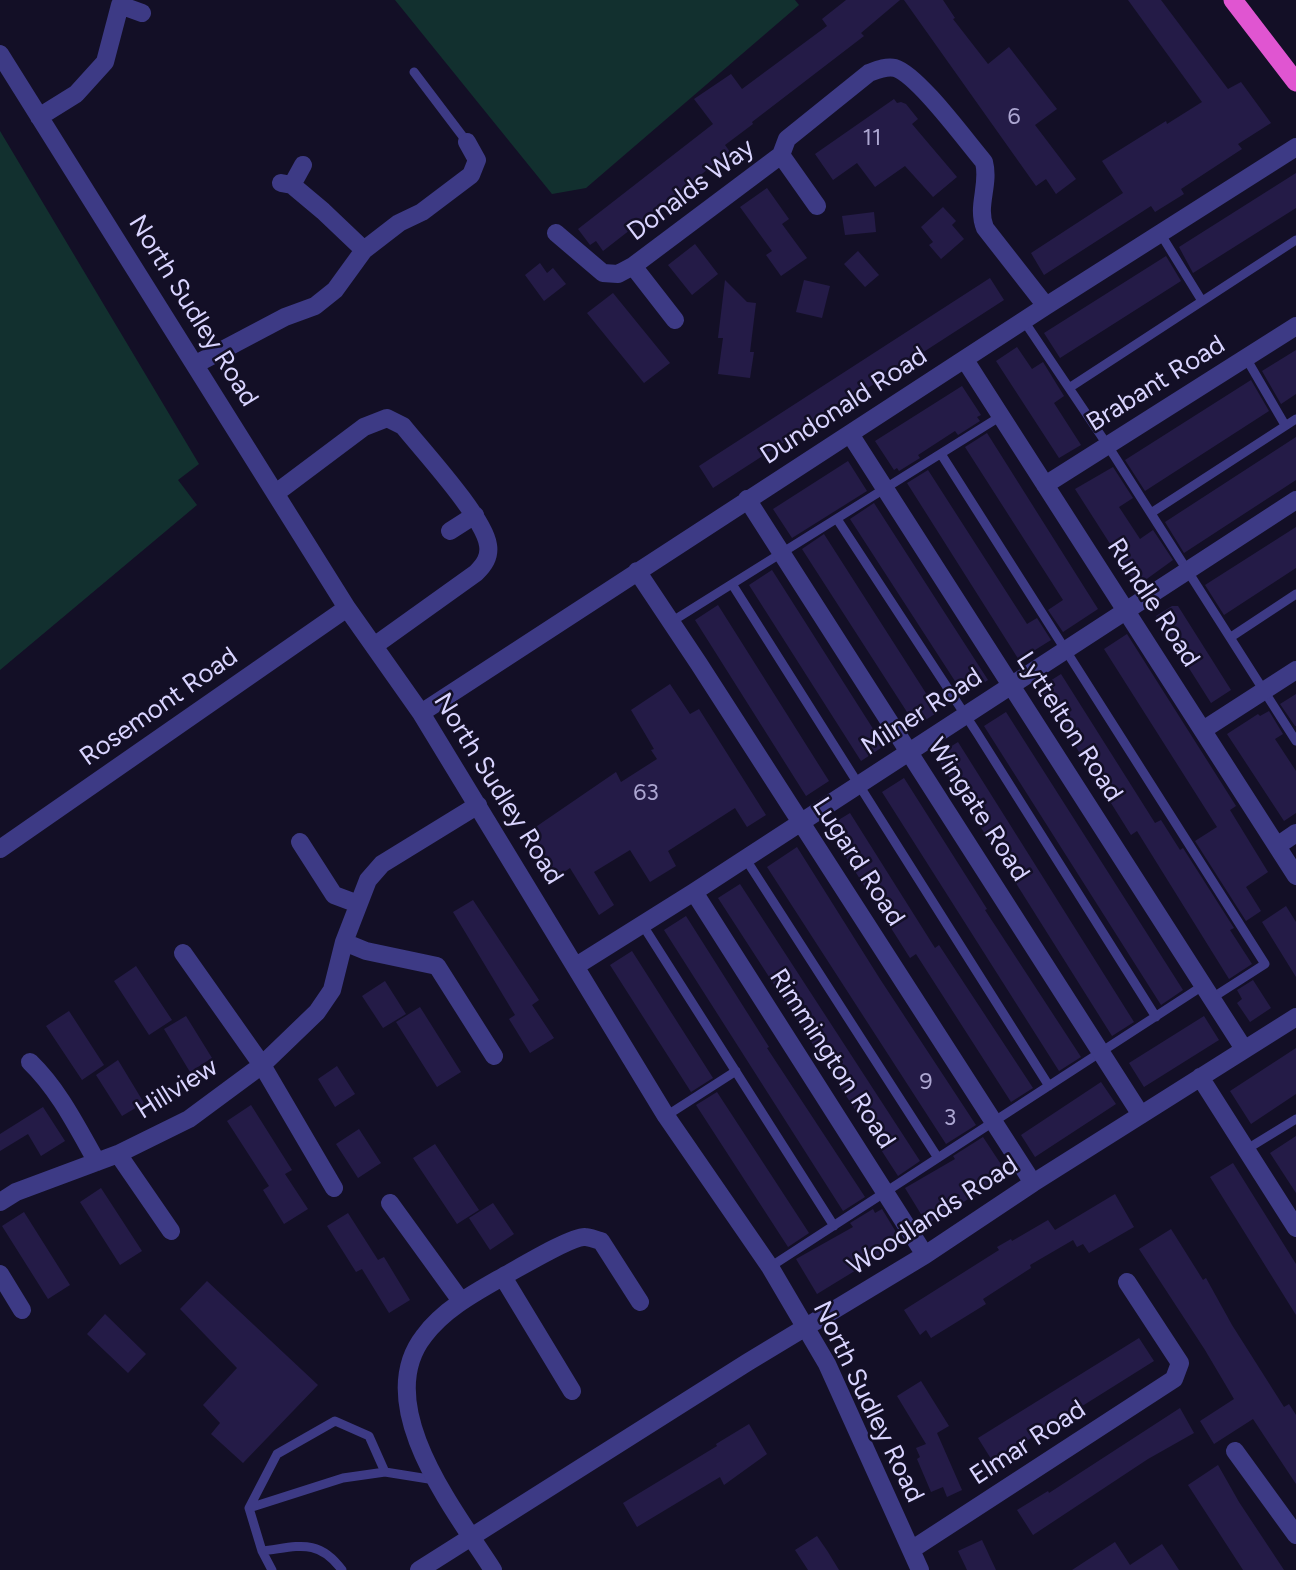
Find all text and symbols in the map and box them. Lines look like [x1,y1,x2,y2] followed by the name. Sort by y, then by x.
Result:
[1007,103,1021,131] house number: 6
[863,124,881,152] house number: 11
[621,132,761,248] street label: Donalds Way
[121,209,265,413] street label: North Sudley Road
[1081,329,1231,439] street label: Brabant Road
[755,341,933,471] street label: Dundonald Road
[1100,533,1206,673] street label: Rundle Road
[74,641,244,773] street label: Rosemont Road
[1009,646,1129,808] street label: Lyttelton Road
[856,661,988,763] street label: Milner Road
[426,687,570,891] street label: North Sudley Road
[920,733,1036,887] street label: Wingate Road
[633,779,659,807] house number: 63
[805,792,911,932] street label: Lugard Road
[762,963,902,1155] street label: Rimmington Road
[130,1052,224,1126] street label: Hillview
[919,1068,933,1096] house number: 9
[944,1104,956,1132] house number: 3
[842,1149,1024,1283] street label: Woodlands Road
[806,1296,930,1508] street label: North Sudley Road
[964,1394,1092,1492] street label: Elmar Road

